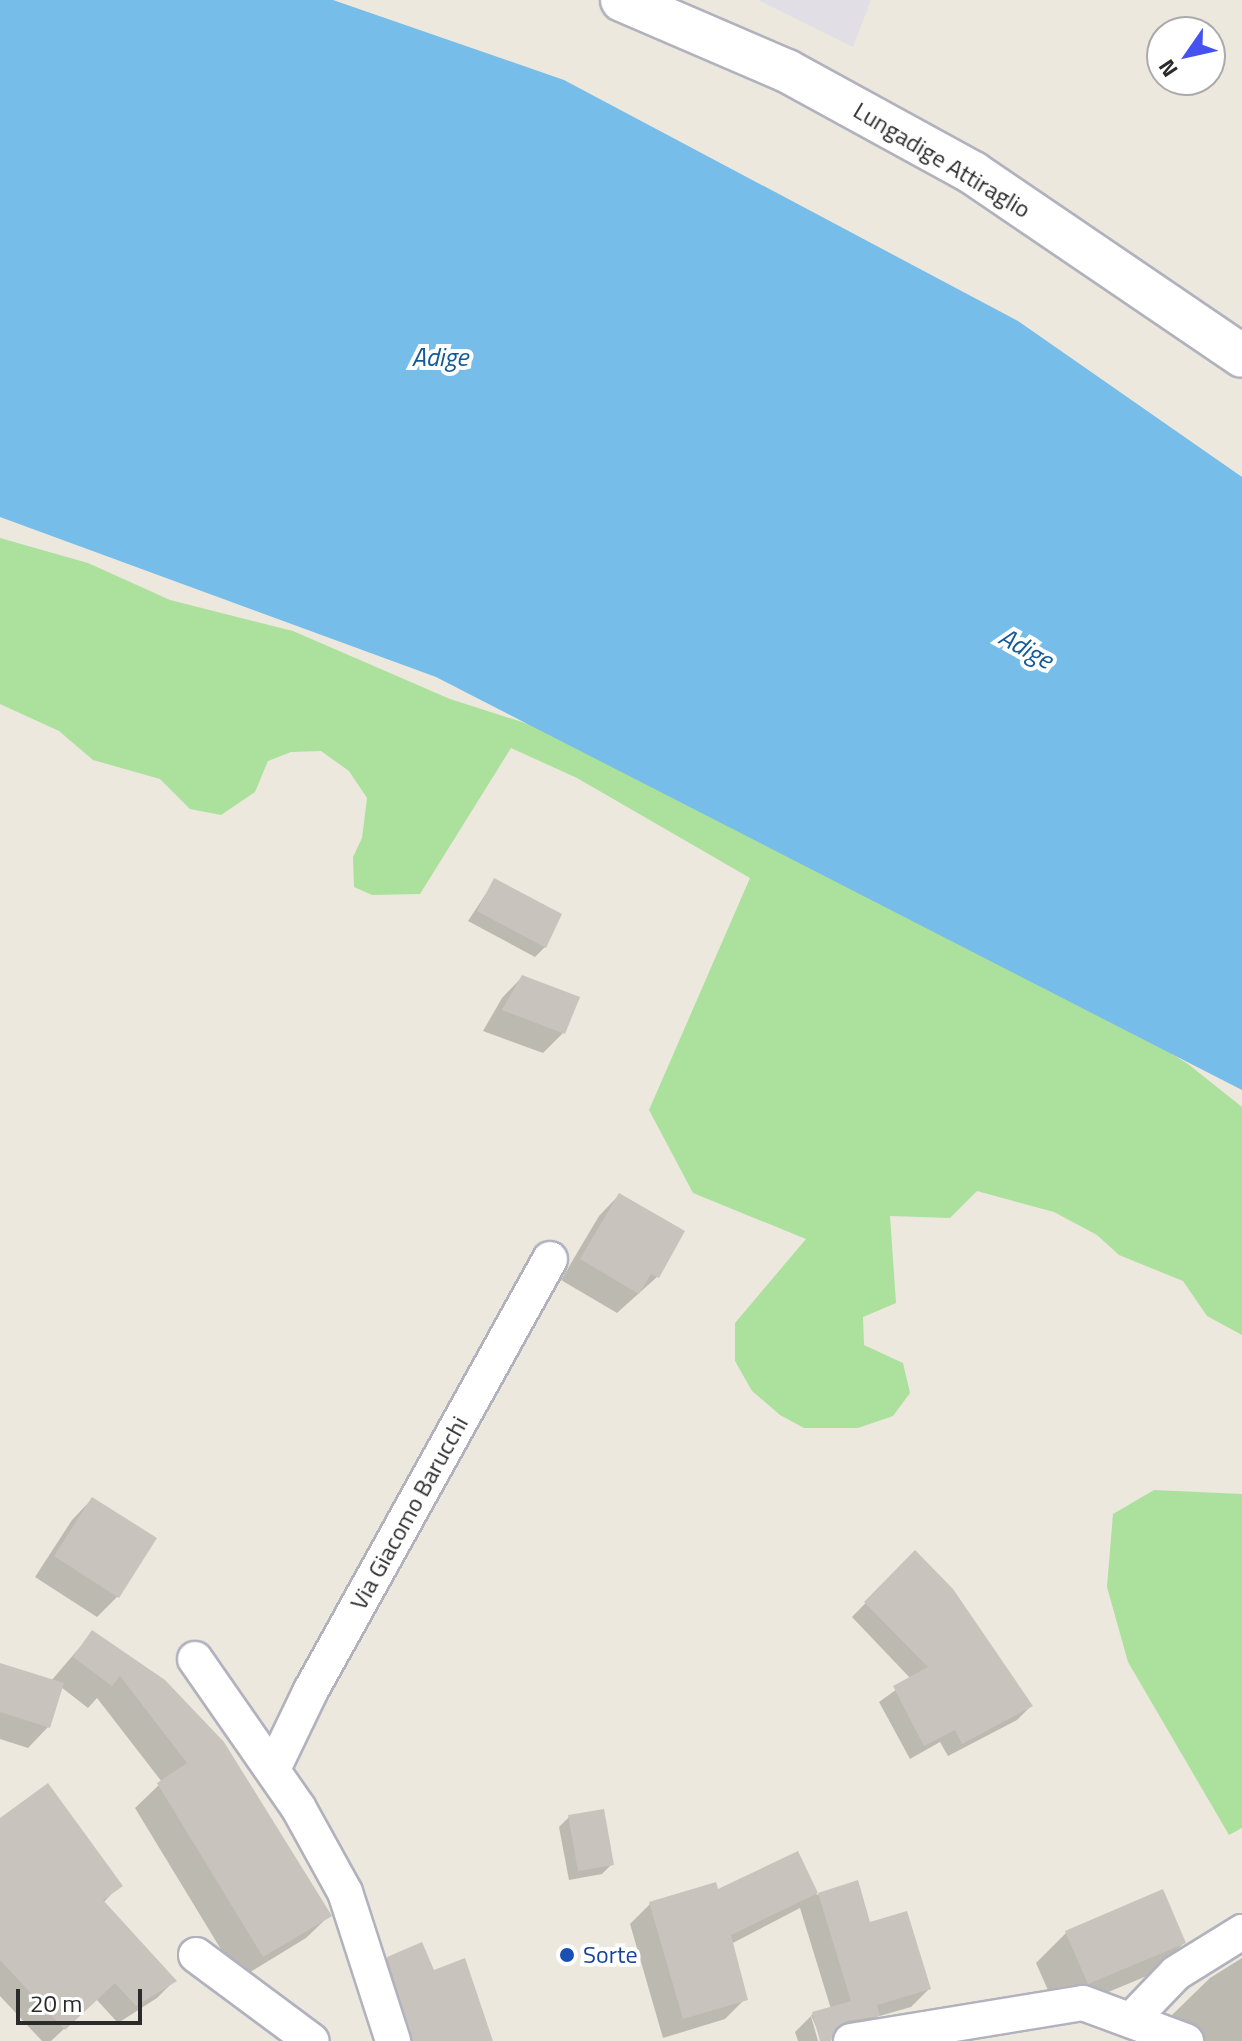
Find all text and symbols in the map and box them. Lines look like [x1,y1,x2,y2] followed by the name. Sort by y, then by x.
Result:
[1146,16,1226,96] north arrow
[1149,52,1186,84] text: N
[848,96,1036,224] street label: Lungadige Attiraglio
[412,341,468,373] water label: Adige
[994,621,1058,675] water label: Adige
[344,1411,474,1615] street label: Via Giacomo Barucchi
[583,1941,638,1969] place label: Sorte
[558,1946,576,1964] marker: Sorte
[20,1973,146,2023] scale bar
[30,1985,82,2021] text: 20 m

